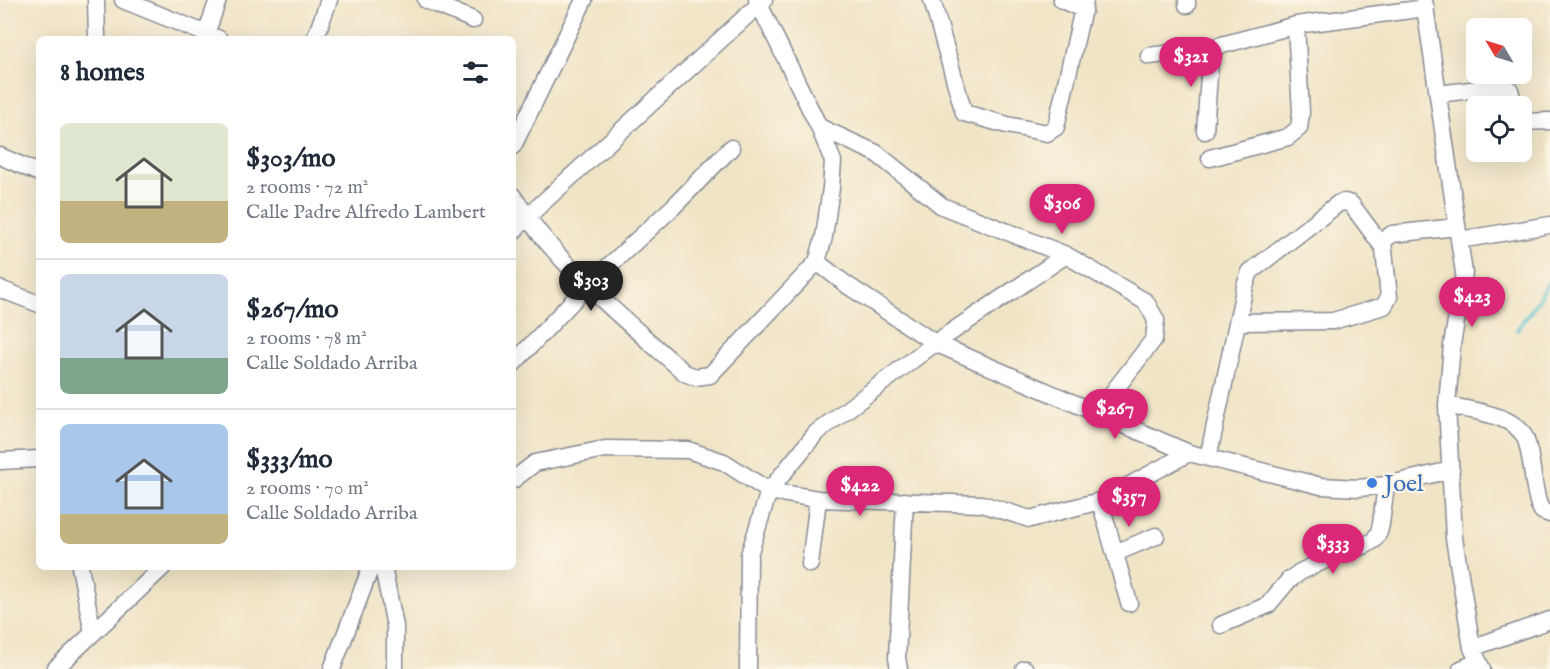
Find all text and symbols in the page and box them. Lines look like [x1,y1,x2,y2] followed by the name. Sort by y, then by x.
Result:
[1466,18,1532,84] north arrow
[1466,18,1532,162] map controls
[1155,37,1227,88] pin: $321
[1173,44,1209,69] text: $321
[60,56,145,89] text: 8 homes
[459,56,492,89] icon: filters
[1466,96,1532,162] button: locate
[246,142,335,175] text: $303/mo
[108,147,180,219] icon: home
[246,175,368,200] text: 2 rooms · 72 m²
[1026,184,1098,235] pin: $306
[1044,191,1080,216] text: $306
[246,200,486,225] text: Calle Padre Alfredo Lambert
[555,261,627,312] pin: $303
[573,268,609,293] text: $303
[1436,277,1508,328] pin: $423
[1453,284,1491,309] text: $423
[246,293,339,326] text: $267/mo
[108,298,180,370] icon: home
[246,326,367,351] text: 2 rooms · 78 m²
[246,351,418,376] text: Calle Soldado Arriba
[1079,389,1151,440] pin: $267
[1096,396,1134,421] text: $267
[246,443,332,476] text: $333/mo
[108,448,180,520] icon: home
[824,466,896,517] pin: $422
[1381,469,1424,500] place label: Joel
[840,473,880,498] text: $422
[246,476,369,501] text: 2 rooms · 70 m²
[1365,476,1379,490] marker: Joel
[1093,477,1165,528] pin: $357
[1111,484,1147,509] text: $357
[246,501,418,526] text: Calle Soldado Arriba
[1297,524,1369,575] pin: $333
[1316,531,1350,556] text: $333

